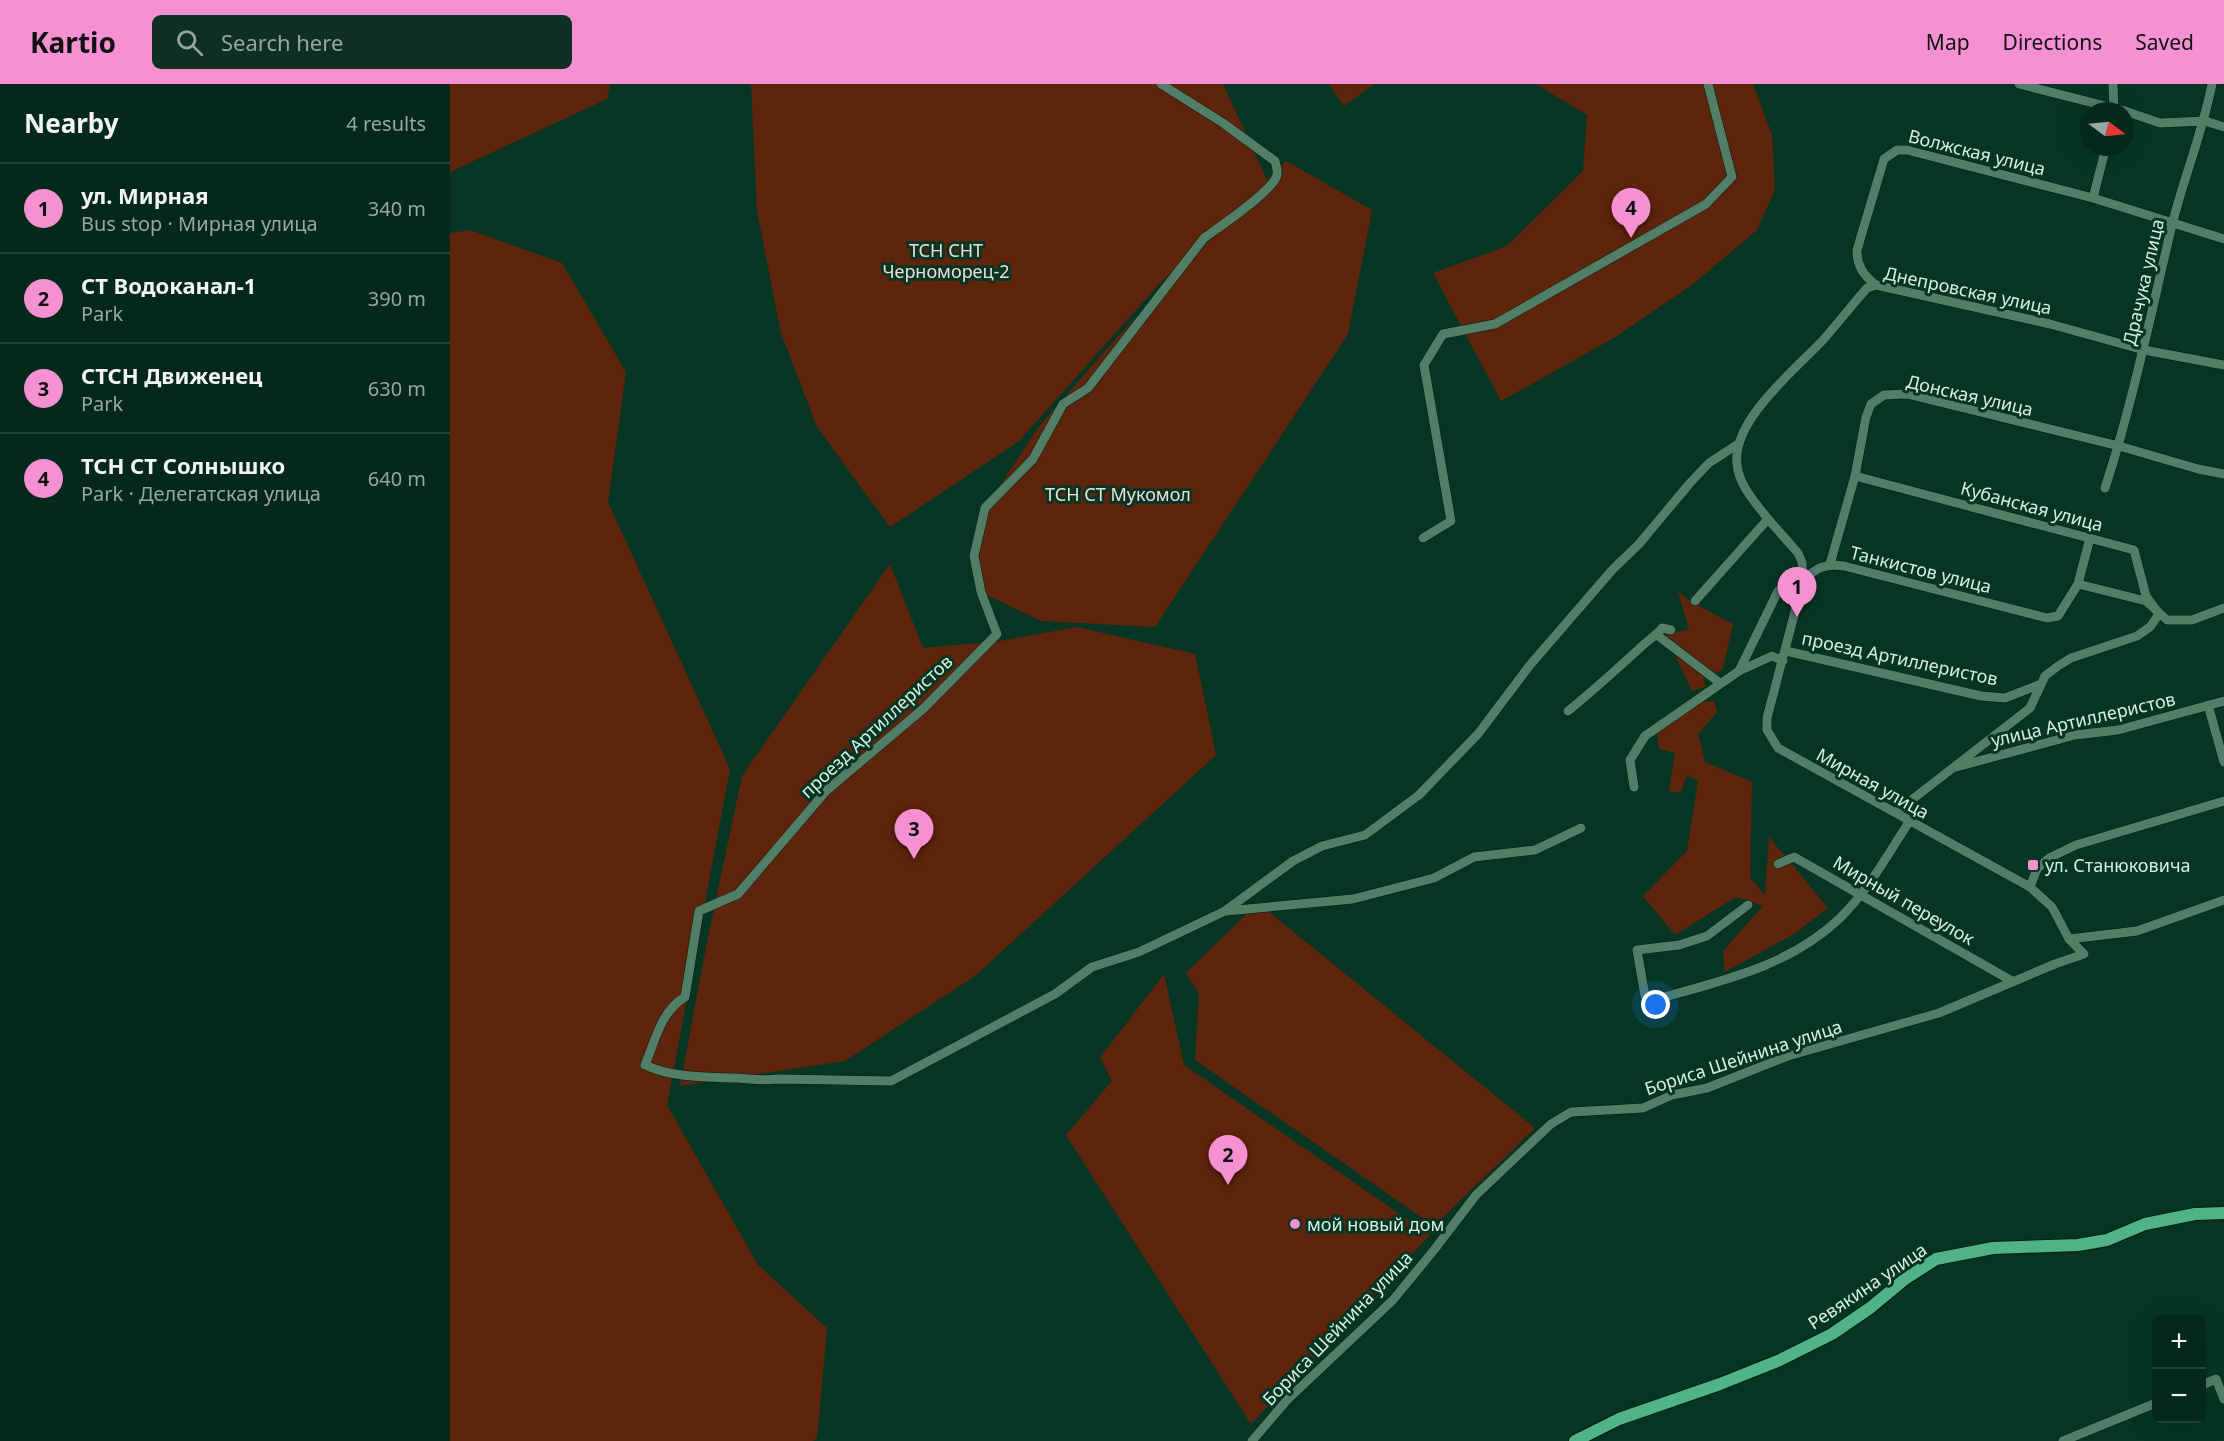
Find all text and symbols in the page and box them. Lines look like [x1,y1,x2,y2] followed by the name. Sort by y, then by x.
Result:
[152,15,572,69] search box
[30,23,116,61] text: Kartio
[173,26,206,59] icon: search
[221,27,343,57] text: Search here
[1926,28,1970,56] text: Map
[2003,28,2102,56] text: Directions
[2135,28,2194,56] text: Saved
[2080,102,2134,156] north arrow
[24,105,119,141] text: Nearby
[346,110,426,137] text: 4 results
[1906,123,2048,181] street label: Волжская улица
[81,180,208,210] text: ул. Мирная
[1612,188,1650,238] pin: 4
[38,195,49,222] text: 1
[368,195,426,222] text: 340 m
[81,210,318,237] text: Bus stop · Мирная улица
[2117,217,2169,347] street label: Драчука улица
[882,238,1010,283] park label: ТСН СНТ Черноморец-2
[1882,260,2054,320] street label: Днепровская улица
[81,270,256,300] text: СТ Водоканал-1
[38,285,49,312] text: 2
[368,285,426,312] text: 390 m
[81,300,123,327] text: Park
[81,360,262,390] text: СТСН Движенец
[1904,369,2036,421] street label: Донская улица
[38,375,49,402] text: 3
[368,375,426,402] text: 630 m
[81,390,123,417] text: Park
[81,450,285,480] text: ТСН СТ Солнышко
[38,465,49,492] text: 4
[368,465,426,492] text: 640 m
[1958,475,2106,537] street label: Кубанская улица
[81,480,321,507] text: Park · Делегатская улица
[1045,482,1191,506] park label: ТСН СТ Мукомол
[1848,540,1994,598] street label: Танкистов улица
[1778,568,1816,617] pin: 1
[1800,625,2000,691] street label: проезд Артиллеристов
[795,649,957,803] street label: проезд Артиллеристов
[1988,686,2178,752] street label: улица Артиллеристов
[1812,742,1934,824] street label: Мирная улица
[894,810,934,859] pin: 3
[1829,850,1979,950] street label: Мирный переулок
[2045,853,2191,877] place label: ул. Станюковича
[2026,858,2040,872] marker: ул. Станюковича
[1641,990,1670,1019] your location
[1641,1014,1845,1100] street label: Бориса Шейнина улица
[1208,1136,1248,1185] pin: 2
[1307,1212,1444,1236] place label: мой новый дом
[1288,1217,1302,1231] marker: мой новый дом
[1803,1237,1931,1335] street label: Ревякина улица
[1257,1246,1417,1410] street label: Бориса Шейнина улица
[2152,1315,2206,1423] map controls
[2152,1315,2206,1369] button: +
[2152,1369,2206,1423] button: −

